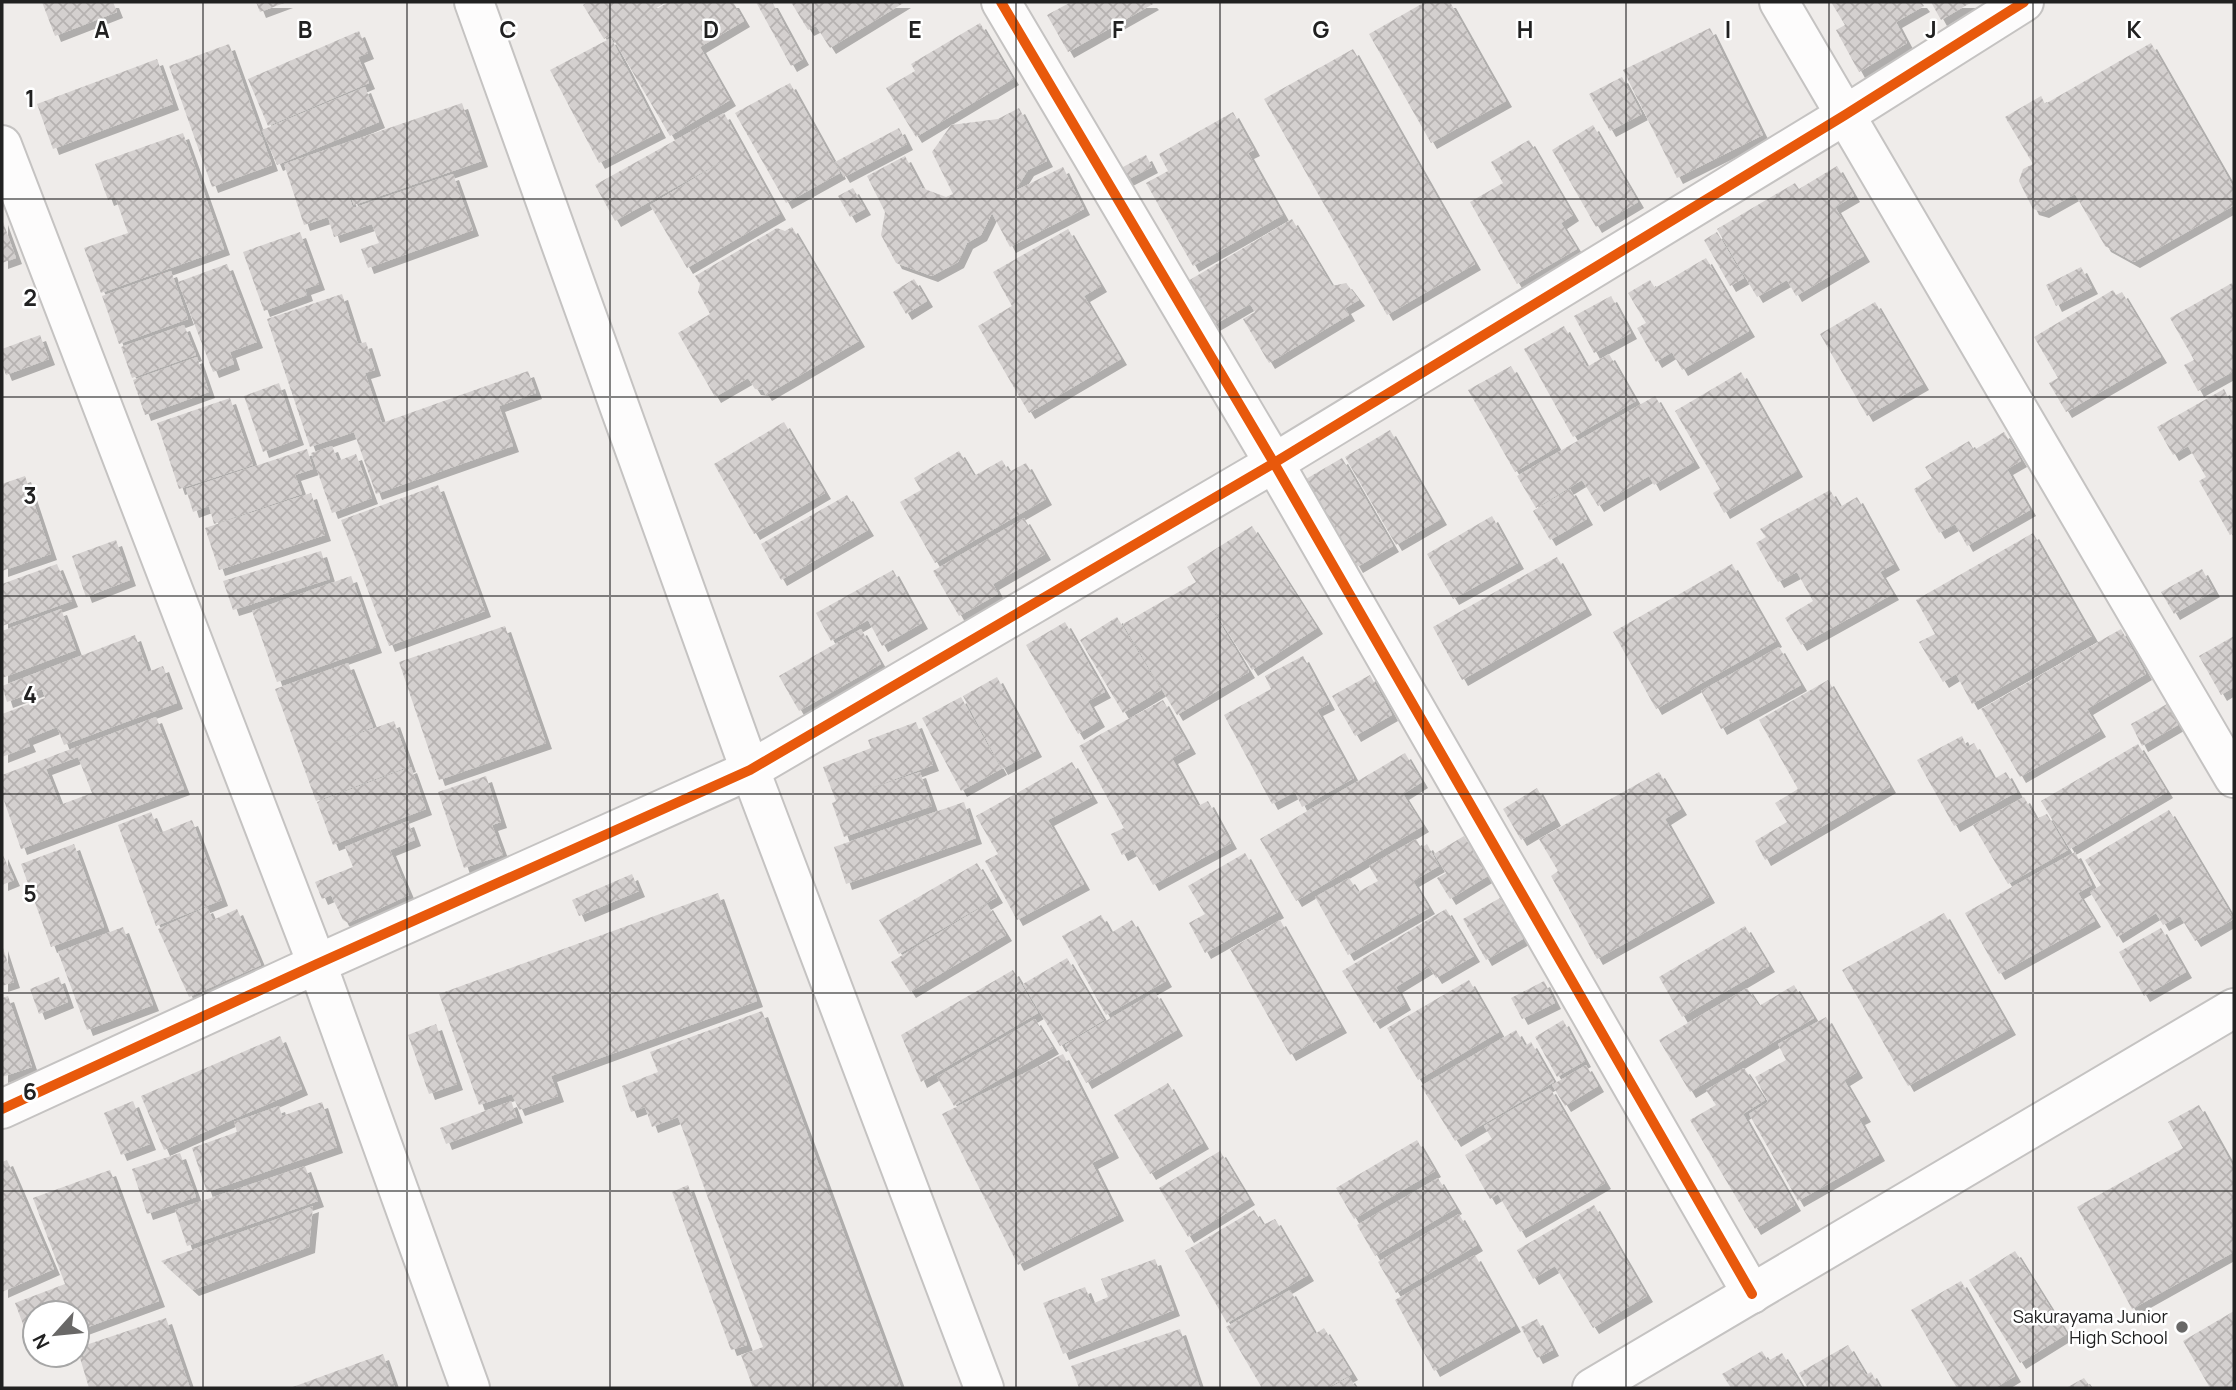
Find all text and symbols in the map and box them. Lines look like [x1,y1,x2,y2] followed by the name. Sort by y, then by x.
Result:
[94,13,110,45] text: A
[298,13,312,45] text: B
[500,13,517,45] text: C
[703,13,719,45] text: D
[908,13,922,45] text: E
[1112,13,1124,45] text: F
[1313,13,1330,45] text: G
[1517,13,1533,45] text: H
[1725,13,1731,45] text: I
[1925,13,1937,45] text: J
[2127,13,2142,45] text: K
[25,82,35,114] text: 1
[23,281,37,313] text: 2
[23,479,37,511] text: 3
[23,678,37,710] text: 4
[23,877,37,909] text: 5
[23,1075,37,1107] text: 6
[21,1299,91,1369] north arrow
[2013,1304,2169,1349] place label: Sakurayama Junior High School
[2174,1319,2190,1335] marker: Sakurayama Junior High School
[26,1330,56,1354] text: N

